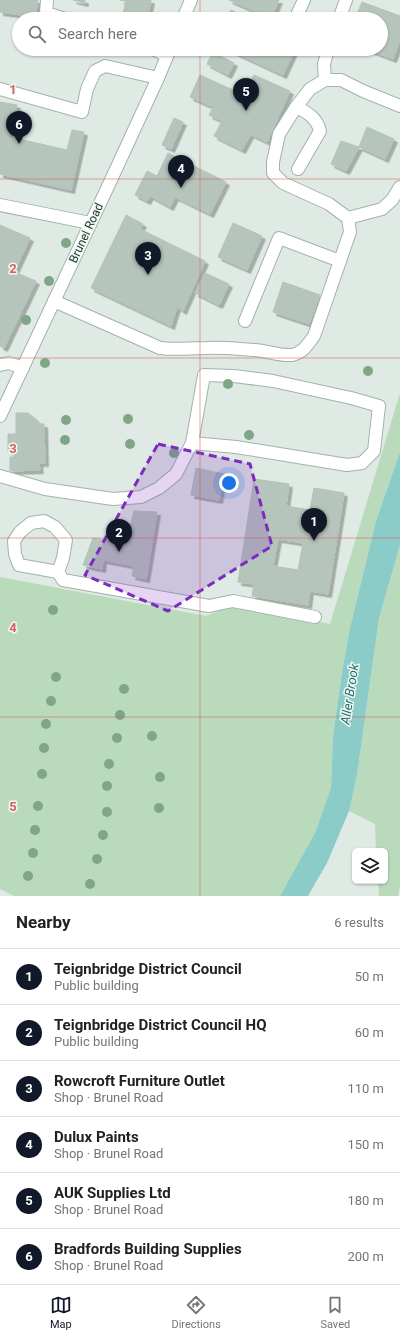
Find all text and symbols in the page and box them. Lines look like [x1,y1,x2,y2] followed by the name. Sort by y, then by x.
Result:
[12,12,388,56] search box
[26,23,48,45] icon: search
[58,25,137,43] text: Search here
[233,78,259,111] pin: 5
[9,82,17,97] text: 1
[6,111,32,144] pin: 6
[168,155,194,188] pin: 4
[66,201,106,265] street label: Brunel Road
[135,242,161,275] pin: 3
[9,261,17,276] text: 2
[9,441,17,456] text: 3
[219,473,239,493] your location
[301,508,327,541] pin: 1
[106,519,132,552] pin: 2
[9,620,17,635] text: 4
[337,662,362,727] water label: Aller Brook
[9,799,17,814] text: 5
[352,848,388,884] map controls
[352,848,388,884] button: layers
[16,912,71,932] text: Nearby
[334,915,384,930] text: 6 results
[54,960,242,978] text: Teignbridge District Council
[25,969,33,984] text: 1
[355,969,384,984] text: 50 m
[54,978,139,993] text: Public building
[54,1016,267,1034] text: Teignbridge District Council HQ
[25,1025,33,1040] text: 2
[355,1025,384,1040] text: 60 m
[54,1034,139,1049] text: Public building
[54,1072,225,1090] text: Rowcroft Furniture Outlet
[25,1081,33,1096] text: 3
[347,1081,384,1096] text: 110 m
[54,1090,163,1105] text: Shop · Brunel Road
[54,1128,139,1146] text: Dulux Paints
[25,1137,33,1152] text: 4
[347,1137,384,1152] text: 150 m
[54,1146,163,1161] text: Shop · Brunel Road
[54,1184,171,1202] text: AUK Supplies Ltd
[25,1193,33,1208] text: 5
[347,1193,384,1208] text: 180 m
[54,1202,163,1217] text: Shop · Brunel Road
[54,1240,242,1258] text: Bradfords Building Supplies
[25,1249,33,1264] text: 6
[347,1249,384,1264] text: 200 m
[54,1258,163,1273] text: Shop · Brunel Road
[50,1294,72,1331] tab: Map
[171,1294,221,1331] tab: Directions
[320,1294,350,1331] tab: Saved

